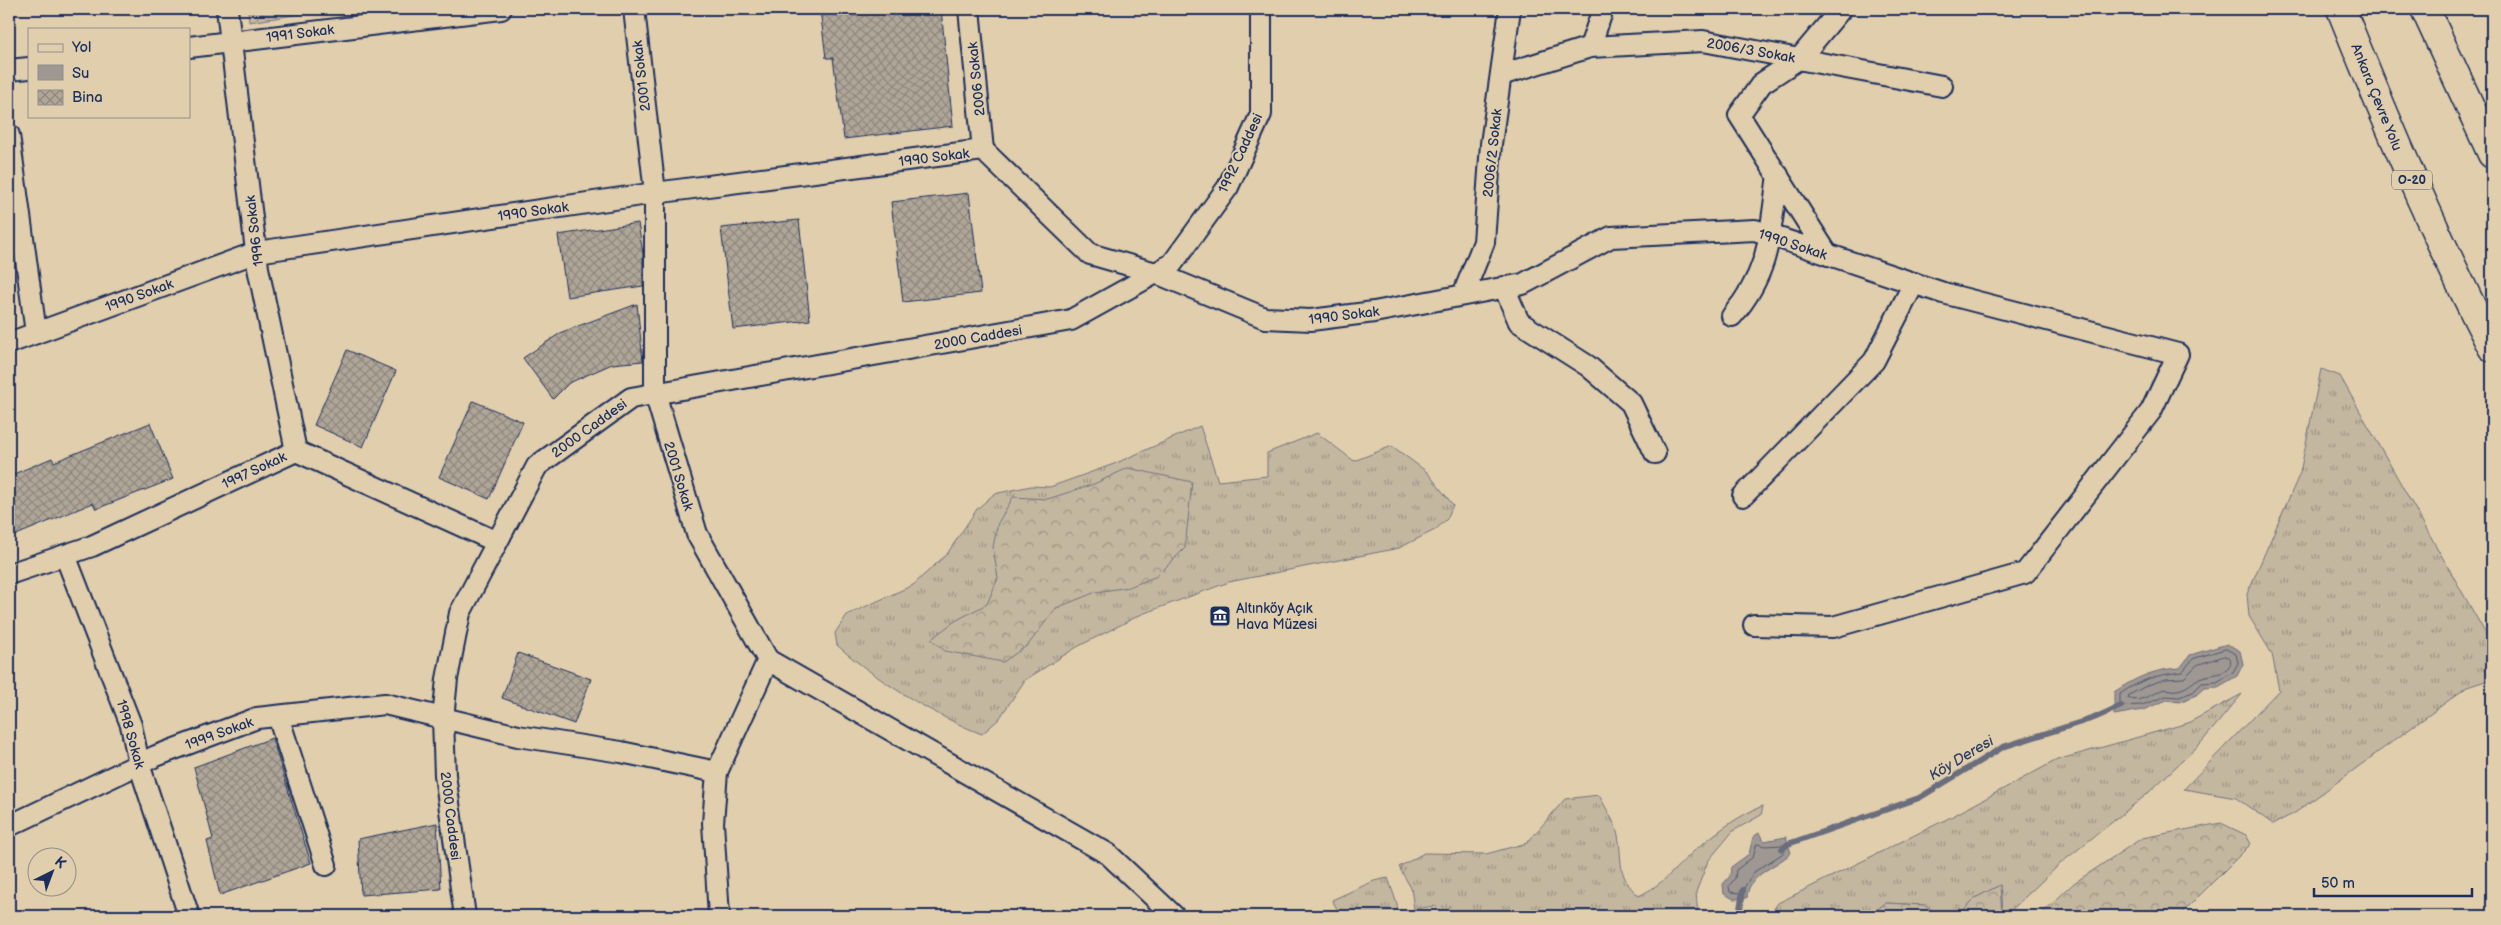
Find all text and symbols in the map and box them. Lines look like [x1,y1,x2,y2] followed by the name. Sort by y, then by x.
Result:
[265,21,335,46] street label: 1991 Sokak
[28,28,190,118] legend
[1705,34,1797,67] street label: 2006/3 Sokak
[71,38,91,57] text: Yol
[629,39,654,112] street label: 2001 Sokak
[964,41,989,117] street label: 2006 Sokak
[2347,41,2406,153] street label: Ankara Çevre Yolu
[72,64,89,83] text: Su
[72,88,103,107] text: Bina
[1479,108,1506,198] street label: 2006/2 Sokak
[1215,111,1266,196] street label: 1992 Caddesi
[898,145,971,170] street label: 1990 Sokak
[2392,170,2432,190] road number: O-20
[242,194,267,267] street label: 1996 Sokak
[497,198,570,225] street label: 1990 Sokak
[1756,225,1829,264] street label: 1990 Sokak
[103,275,176,316] street label: 1990 Sokak
[1308,303,1381,328] street label: 1990 Sokak
[933,321,1023,354] street label: 2000 Caddesi
[548,395,630,461] street label: 2000 Caddesi
[660,439,697,513] street label: 2001 Sokak
[219,448,289,493] street label: 1997 Sokak
[1236,600,1317,633] place label: Altınköy Açık Hava Müzesi
[1208,604,1232,628] museum icon: Altınköy Açık Hava Müzesi
[113,698,149,771] street label: 1998 Sokak
[183,713,256,754] street label: 1999 Sokak
[1925,731,1998,785] water label: Köy Deresi
[437,771,464,861] street label: 2000 Caddesi
[28,848,78,898] north arrow
[51,853,70,873] text: K
[2314,865,2471,897] scale bar
[2321,874,2355,893] text: 50 m

